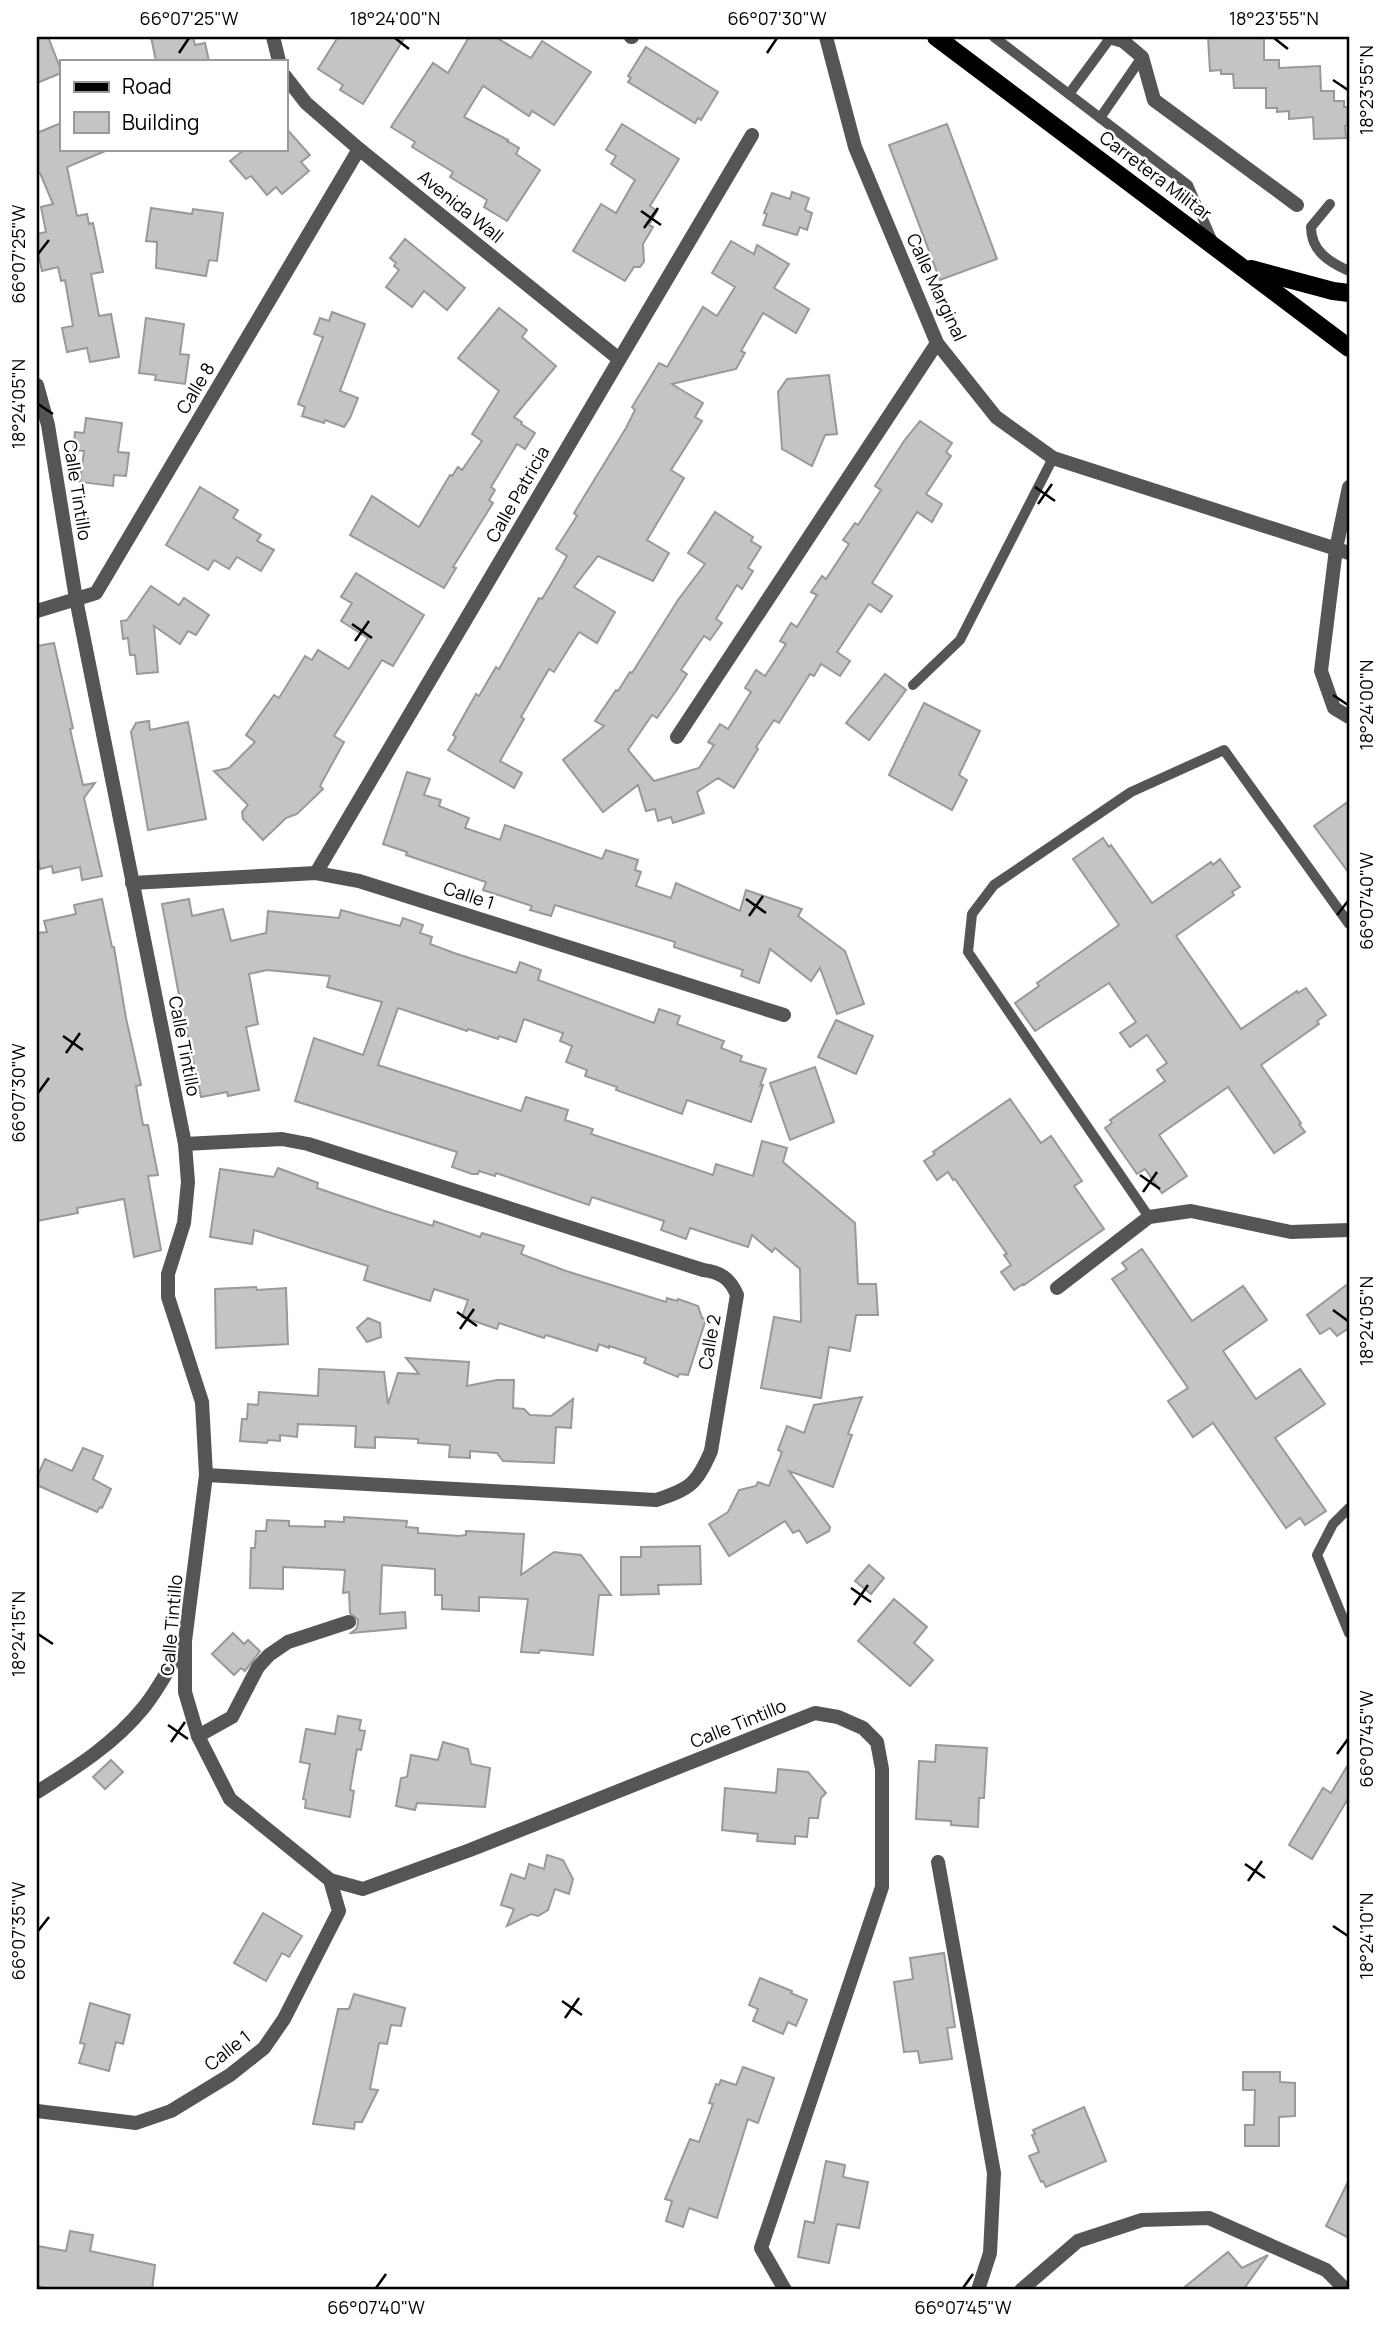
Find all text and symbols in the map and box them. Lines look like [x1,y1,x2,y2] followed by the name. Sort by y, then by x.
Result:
[140,6,239,30] text: 66°07'25"W
[350,6,440,30] text: 18°24'00"N
[727,6,827,30] text: 66°07'30"W
[1229,6,1319,30] text: 18°23'55"N
[1354,45,1378,135] text: 18°23'55"N
[60,60,287,150] legend
[122,72,172,100] text: Road
[122,108,199,136] text: Building
[1095,125,1217,225] street label: Carretera Militar
[413,164,509,248] street label: Avenida Wall
[6,204,30,303] text: 66°07'25"W
[902,229,972,345] street label: Calle Marginal
[170,358,220,418] street label: Calle 8
[6,359,30,449] text: 18°24'05"N
[58,438,98,542] street label: Calle Tintillo
[480,441,554,547] street label: Calle Patricia
[1354,660,1378,750] text: 18°24'00"N
[1354,852,1378,950] text: 66°07'40"W
[440,875,498,915] street label: Calle 1
[164,994,206,1098] street label: Calle Tintillo
[6,1043,30,1143] text: 66°07'30"W
[1354,1276,1378,1366] text: 18°24'05"N
[692,1313,726,1371] street label: Calle 2
[155,1573,187,1677] street label: Calle Tintillo
[6,1591,30,1677] text: 18°24'15"N
[1354,1690,1378,1788] text: 66°07'45"W
[686,1693,790,1753] street label: Calle Tintillo
[6,1882,30,1980] text: 66°07'35"W
[1354,1893,1378,1979] text: 18°24'10"N
[199,2024,255,2076] street label: Calle 1
[327,2295,425,2319] text: 66°07'40"W
[914,2295,1012,2319] text: 66°07'45"W

